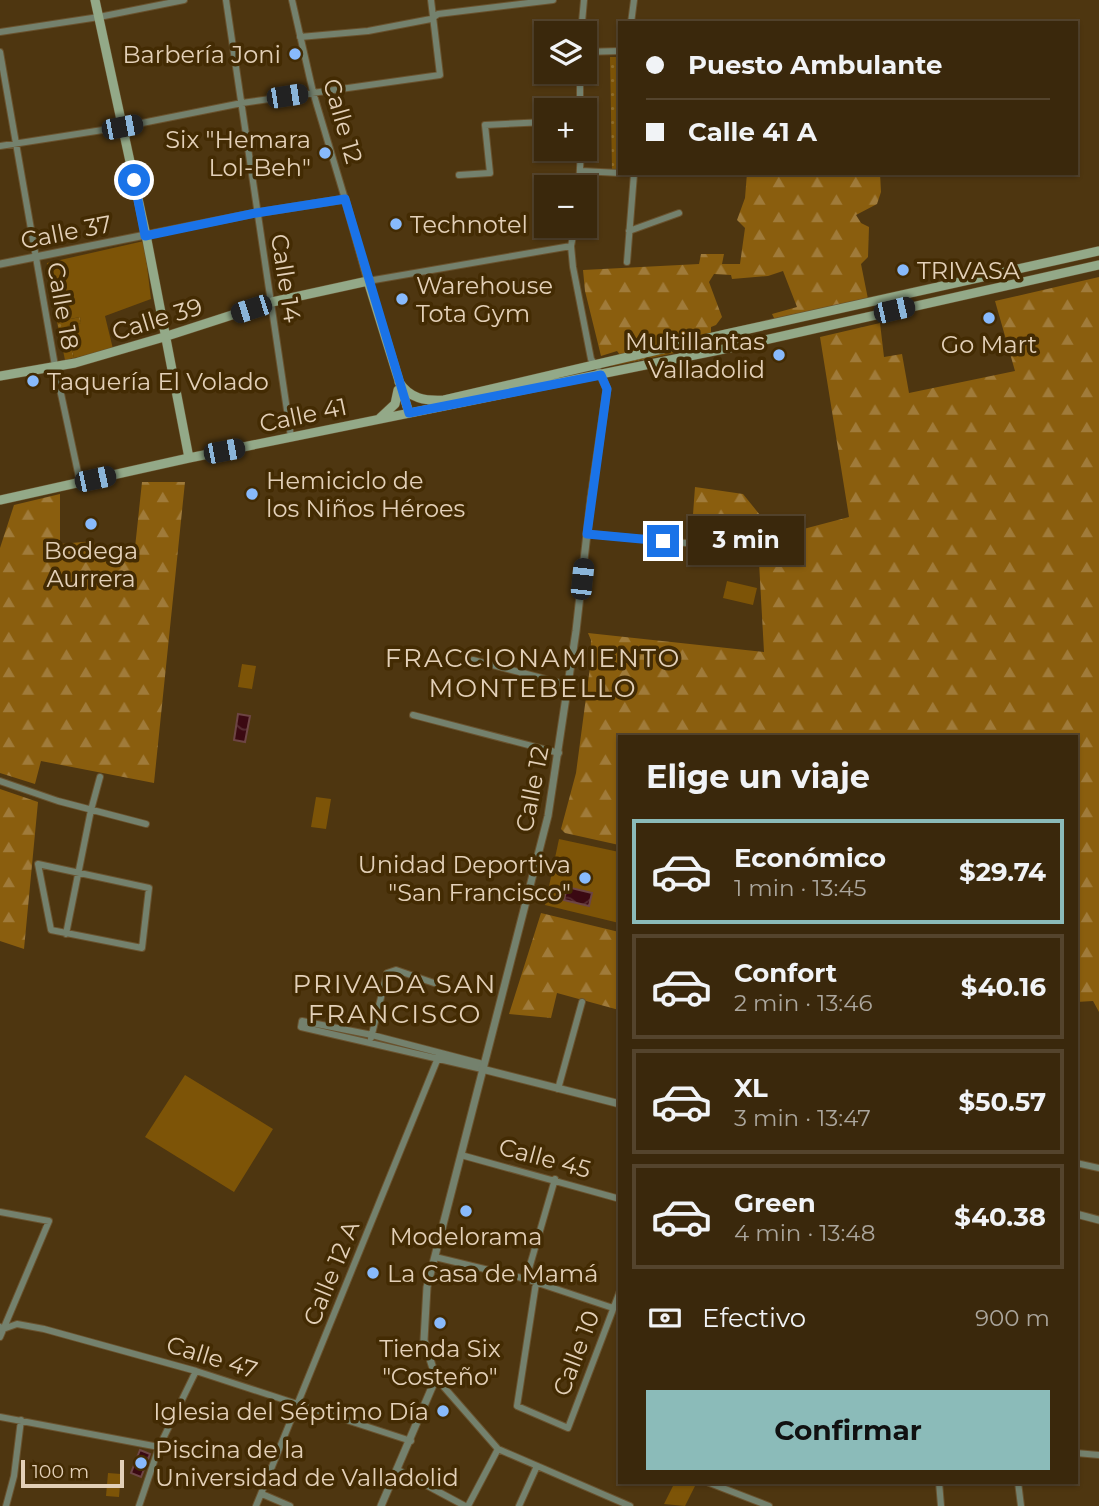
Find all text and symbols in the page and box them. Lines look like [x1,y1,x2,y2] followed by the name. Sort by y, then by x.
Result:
[534,21,597,238] map controls
[534,21,597,84] button: layers
[122,40,281,69] place label: Barbería Joni
[287,46,303,62] marker: Barbería Joni
[688,49,942,81] text: Puesto Ambulante
[317,75,369,167] street label: Calle 12
[265,82,310,110] car
[534,98,597,161] button: +
[100,113,145,141] car
[688,116,817,148] text: Calle 41 A
[165,125,311,182] place label: Six "Hemara Lol-Beh"
[317,145,333,161] marker: Six "Hemara Lol-Beh"
[118,164,150,196] route start
[534,175,597,238] button: −
[18,209,114,255] street label: Calle 37
[410,210,528,239] place label: Technotel
[388,216,404,232] marker: Technotel
[265,232,307,324] street label: Calle 14
[917,256,1021,285] place label: TRIVASA
[41,260,85,352] street label: Calle 18
[895,262,911,278] marker: TRIVASA
[416,271,553,328] place label: Warehouse Tota Gym
[394,291,410,307] marker: Warehouse Tota Gym
[108,292,206,346] street label: Calle 39
[228,293,275,325] car
[872,295,917,325] car
[981,310,997,326] marker: Go Mart
[625,327,765,384] place label: Multillantas Valladolid
[941,330,1038,359] place label: Go Mart
[771,347,787,363] marker: Multillantas Valladolid
[47,367,269,396] place label: Taquería El Volado
[25,373,41,389] marker: Taquería El Volado
[257,392,349,438] street label: Calle 41
[202,437,247,465] car
[73,464,118,494] car
[266,466,465,523] place label: Hemiciclo de los Niños Héroes
[244,486,260,502] marker: Hemiciclo de los Niños Héroes
[83,516,99,532] marker: Bodega Aurrera
[688,516,803,566] callout: 3 min
[647,525,679,557] route end
[712,526,780,554] text: 3 min
[44,536,138,593] place label: Bodega Aurrera
[570,557,595,601] car
[385,642,681,704] district label: FRACCIONAMIENTO MONTEBELLO
[509,744,555,834] street label: Calle 12
[646,757,870,796] text: Elige un viaje
[650,840,713,903] icon: car
[734,842,886,874] text: Económico
[358,850,571,907] place label: Unidad Deportiva "San Francisco"
[959,856,1046,888] text: $29.74
[577,870,593,886] marker: Unidad Deportiva "San Francisco"
[734,874,867,902] text: 1 min · 13:45
[650,955,713,1018] icon: car
[734,957,837,989] text: Confort
[293,968,497,1030] district label: PRIVADA SAN FRANCISCO
[961,971,1046,1003] text: $40.16
[734,989,872,1017] text: 2 min · 13:46
[650,1070,713,1133] icon: car
[734,1072,768,1104] text: XL
[959,1086,1046,1118] text: $50.57
[734,1104,871,1132] text: 3 min · 13:47
[496,1132,594,1184] street label: Calle 45
[650,1185,713,1248] icon: car
[734,1187,816,1219] text: Green
[954,1201,1046,1233] text: $40.38
[458,1203,474,1219] marker: Modelorama
[297,1216,365,1330] street label: Calle 12 A
[734,1219,875,1247] text: 4 min · 13:48
[390,1222,542,1251] place label: Modelorama
[387,1259,599,1288] place label: La Casa de Mamá
[365,1265,381,1281] marker: La Casa de Mamá
[646,1299,684,1337] icon: cash
[702,1302,806,1334] text: Efectivo
[975,1304,1050,1332] text: 900 m
[546,1306,606,1400] street label: Calle 10
[432,1315,448,1331] marker: Tienda Six "Costeño"
[163,1329,261,1385] street label: Calle 47
[379,1334,501,1391] place label: Tienda Six "Costeño"
[646,1390,1050,1470] button: Confirmar
[153,1397,429,1426] place label: Iglesia del Séptimo Día
[435,1403,451,1419] marker: Iglesia del Séptimo Día
[155,1435,459,1492] place label: Piscina de la Universidad de Valladolid
[133,1455,149,1471] marker: Piscina de la Universidad de Valladolid
[21,1457,124,1489] scale bar
[32,1460,89,1483] text: 100 m

